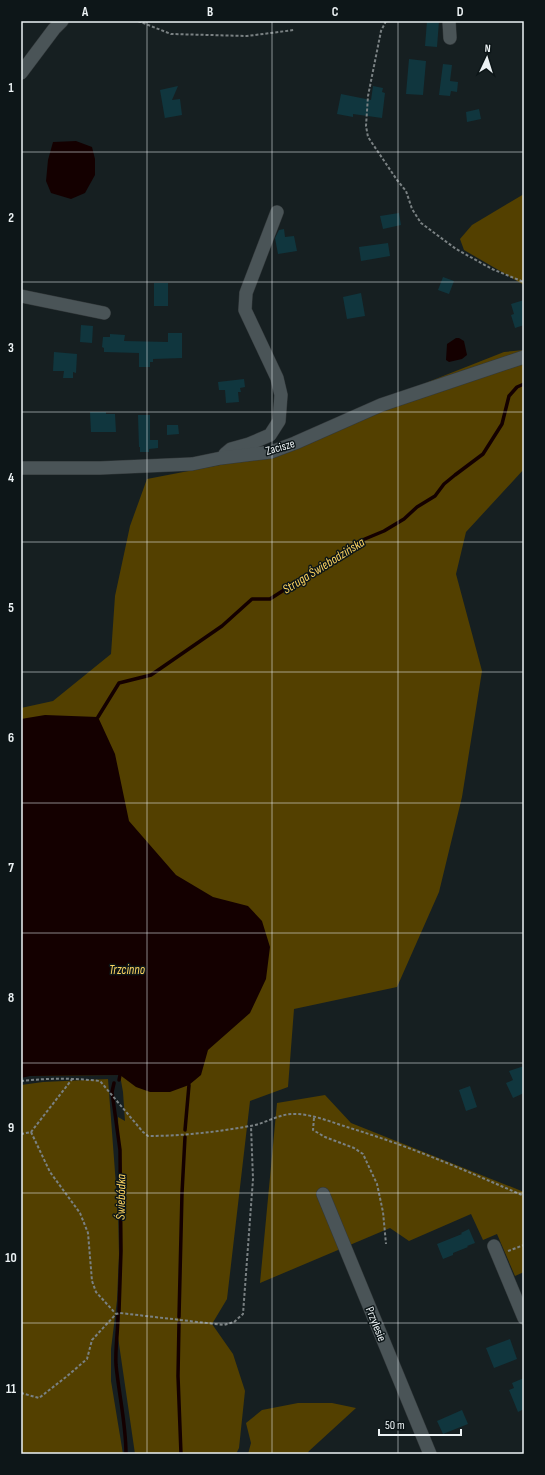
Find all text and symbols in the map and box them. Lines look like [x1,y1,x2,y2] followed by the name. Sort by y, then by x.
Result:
[81,4,89,20] text: A
[207,4,213,20] text: B
[332,4,339,20] text: C
[457,4,464,20] text: D
[467,38,507,78] north arrow
[484,42,491,55] text: N
[8,80,14,96] text: 1
[8,210,14,226] text: 2
[8,340,14,356] text: 3
[264,436,297,459] street label: Zacisze
[8,470,14,486] text: 4
[280,534,368,597] water label: Struga Świebodzińska
[8,600,14,616] text: 5
[8,730,14,746] text: 6
[8,860,14,876] text: 7
[109,962,146,978] water label: Trzcinno
[8,990,14,1006] text: 8
[8,1120,14,1136] text: 9
[113,1173,129,1220] water label: Świebódka
[5,1250,17,1266] text: 10
[362,1305,389,1344] street label: Przylesie
[6,1381,16,1397] text: 11
[379,1411,461,1437] scale bar
[385,1418,405,1433] text: 50 m

